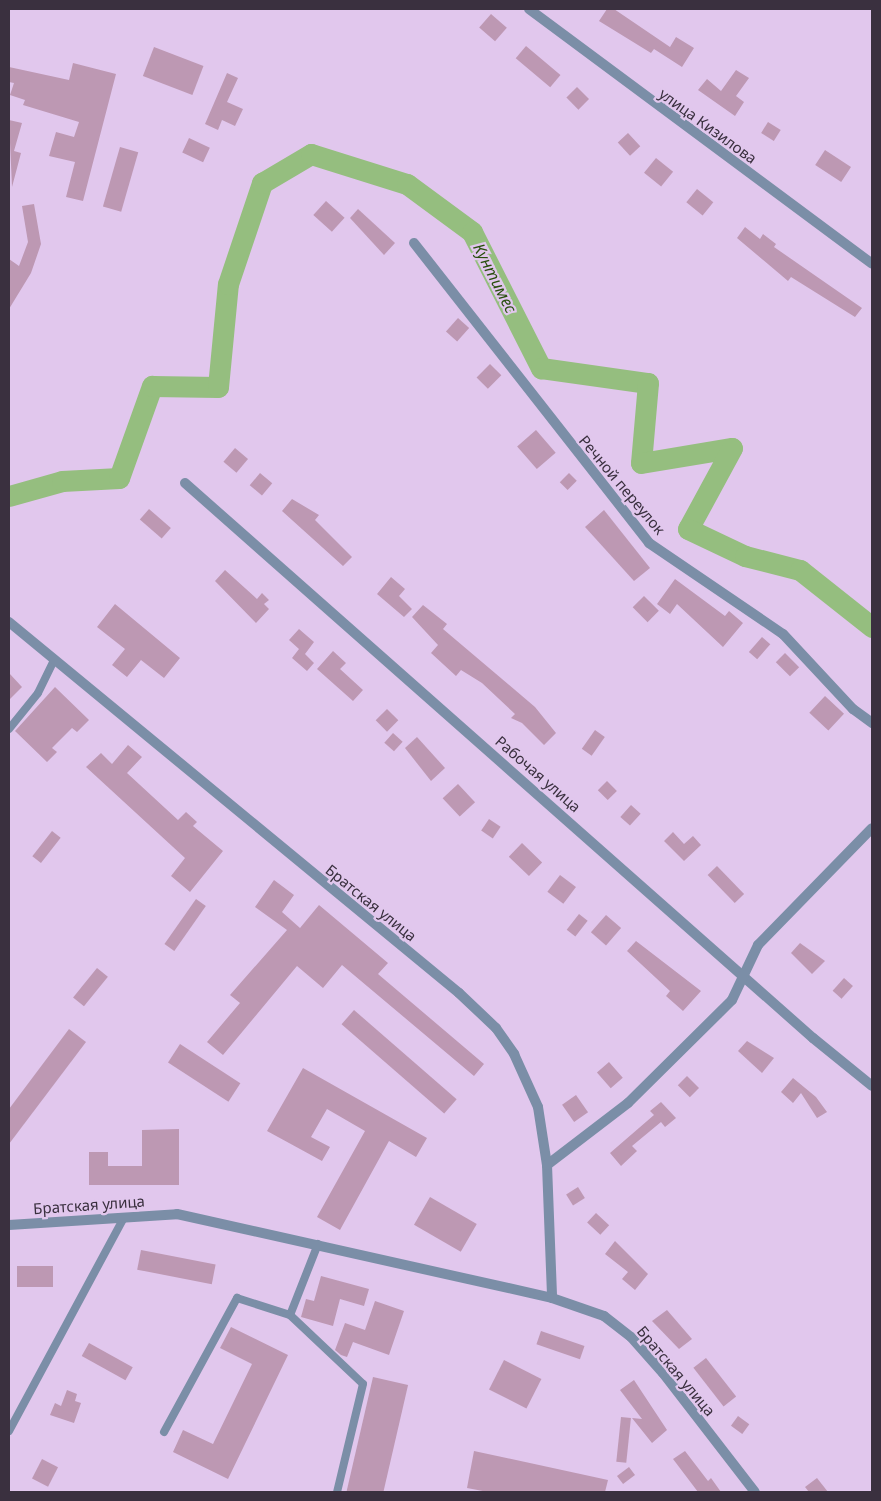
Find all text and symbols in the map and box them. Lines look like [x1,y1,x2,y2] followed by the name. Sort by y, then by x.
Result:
[656,85,760,167] street label: улица Кизилова
[469,240,521,316] water label: Кунтимес
[575,432,669,538] street label: Речной переулок
[492,732,584,816] street label: Рабочая улица
[322,861,420,945] street label: Братская улица
[33,1192,145,1218] street label: Братская улица
[633,1322,719,1420] street label: Братская улица

